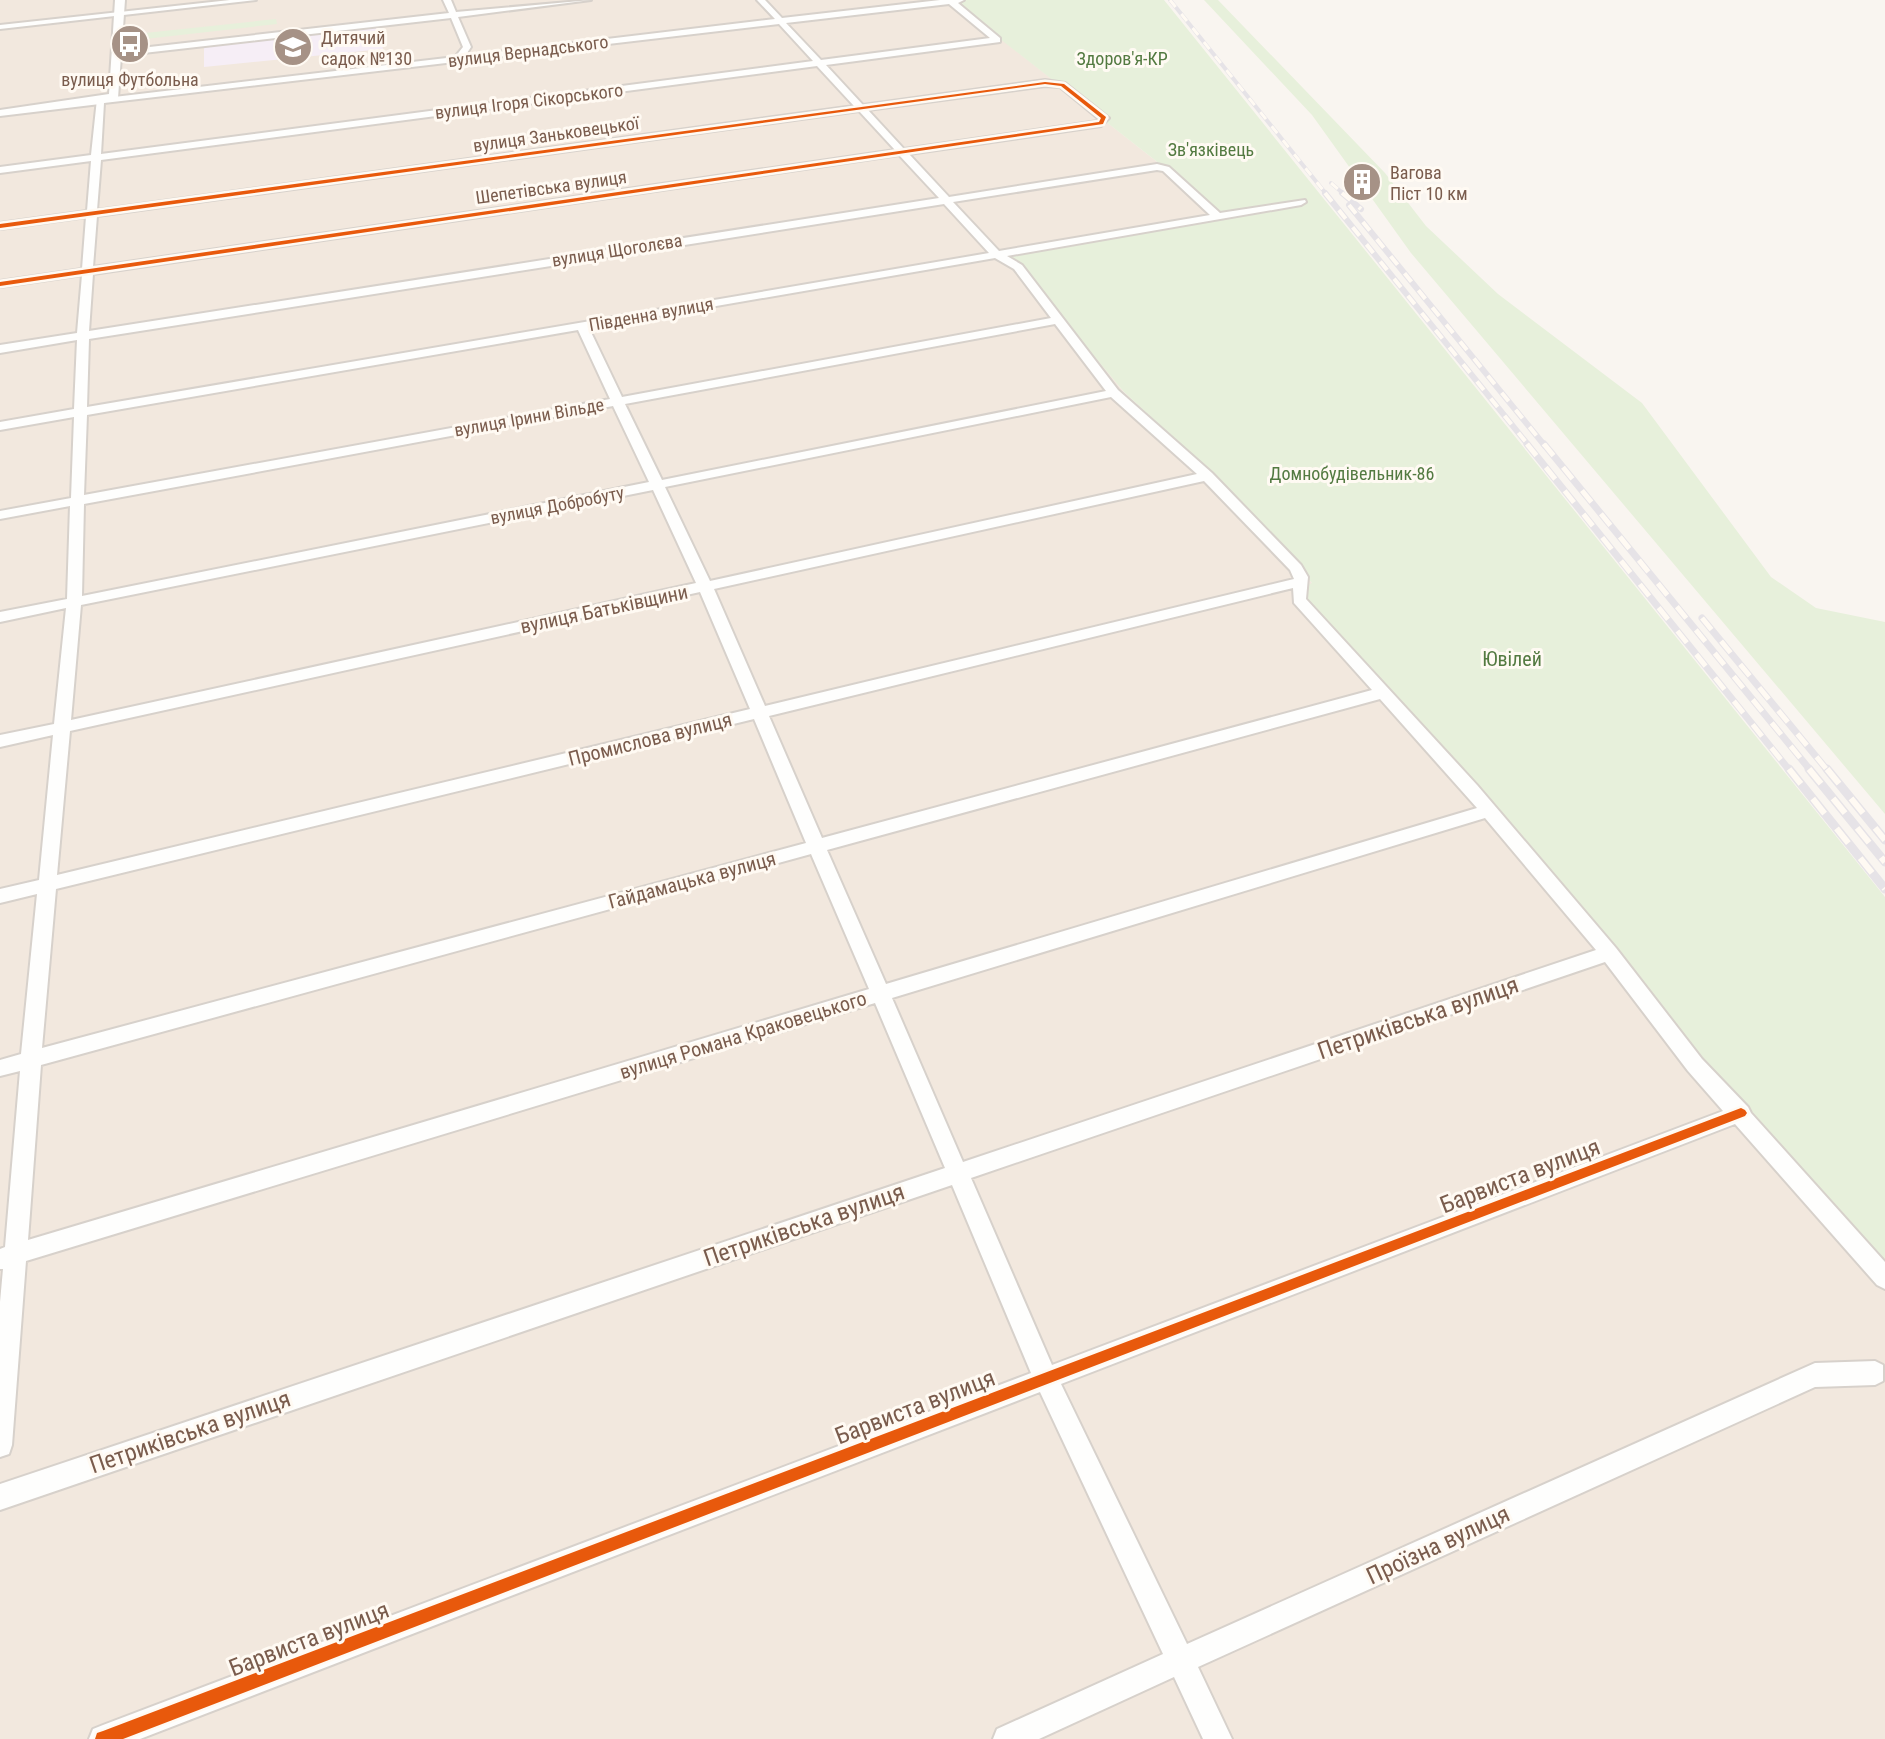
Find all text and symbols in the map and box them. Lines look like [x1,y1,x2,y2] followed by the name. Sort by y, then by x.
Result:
[109,23,151,65] bus stop icon: вулиця Футбольна
[272,26,314,68] school or university icon: Дитячий садок №130
[321,27,412,69] place label: Дитячий садок №130
[447,31,609,71] street label: вулиця Вернадського
[1076,48,1168,69] park label: Здоров'я-КР
[61,69,199,90] place label: вулиця Футбольна
[434,79,624,123] street label: вулиця Ігоря Сікорського
[472,112,641,156] street label: вулиця Заньковецької
[1168,139,1254,160] park label: Зв'язківець
[1341,161,1383,203] building icon: Вагова Піст 10 км
[1390,162,1468,204] place label: Вагова Піст 10 км
[474,166,628,208] street label: Шепетівська вулиця
[550,229,684,271] street label: вулиця Щоголєва
[587,293,715,335] street label: Південна вулиця
[453,393,605,441] street label: вулиця Ірини Вільде
[1270,463,1434,484] park label: Домнобудівельник-86
[488,482,626,528] street label: вулиця Добробуту
[518,579,690,639] street label: вулиця Батьківщини
[1482,647,1542,671] park label: Ювілей
[566,707,734,771] street label: Промислова вулиця
[606,846,778,914] street label: Гайдамацька вулиця
[1314,970,1522,1066] street label: Петриківська вулиця
[617,986,869,1084] street label: вулиця Романа Краковецького
[1436,1133,1604,1219] street label: Барвиста вулиця
[700,1177,908,1273] street label: Петриківська вулиця
[831,1364,999,1450] street label: Барвиста вулиця
[86,1384,294,1480] street label: Петриківська вулиця
[1362,1500,1514,1590] street label: Проїзна вулиця
[225,1596,393,1682] street label: Барвиста вулиця

